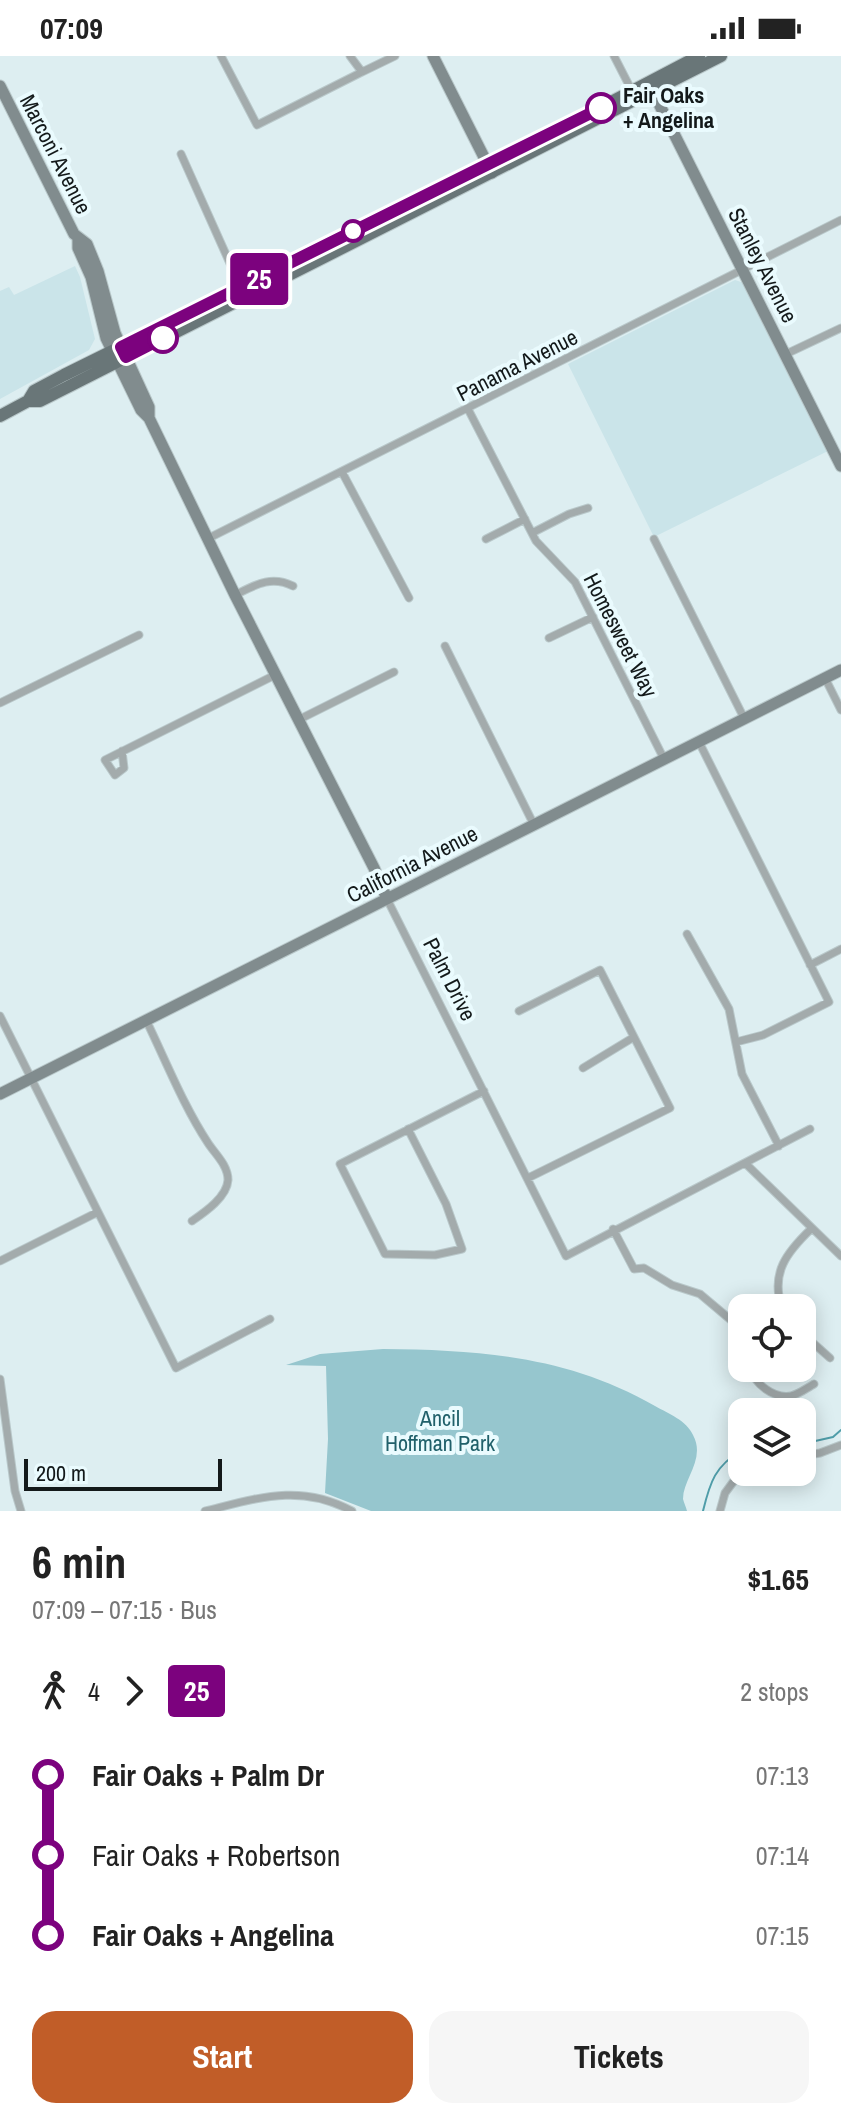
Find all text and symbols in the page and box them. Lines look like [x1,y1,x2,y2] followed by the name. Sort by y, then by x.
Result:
[40,8,103,48] text: 07:09
[623,80,714,135] place label: Fair Oaks + Angelina
[13,89,99,219] street label: Marconi Avenue
[586,93,616,123] marker: Fair Oaks + Angelina
[721,202,805,328] street label: Stanley Avenue
[342,220,364,242] unlabelled marker
[223,253,295,305] line badge: 25
[246,260,272,298] text: 25
[451,322,583,408] street label: Panama Avenue
[148,323,178,353] unlabelled marker
[577,568,665,702] street label: Homesweet Way
[341,818,483,910] street label: California Avenue
[416,932,484,1026] street label: Palm Drive
[728,1294,816,1486] map controls
[728,1294,816,1382] button: locate
[728,1398,816,1486] button: layers
[385,1403,496,1458] park label: Ancil Hoffman Park
[24,1455,222,1491] scale bar
[36,1458,86,1488] text: 200 m
[32,1532,126,1592] text: 6 min
[747,1559,809,1599] text: $1.65
[32,1592,217,1627] text: 07:09 – 07:15 · Bus
[32,1669,76,1713] icon: walk
[112,1669,156,1713] icon: forward
[184,1672,209,1710] text: 25
[88,1674,100,1709] text: 4
[740,1674,809,1709] text: 2 stops
[92,1755,324,1795] text: Fair Oaks + Palm Dr
[756,1758,809,1793] text: 07:13
[92,1835,340,1875] text: Fair Oaks + Robertson
[756,1838,809,1873] text: 07:14
[92,1915,334,1955] text: Fair Oaks + Angelina
[756,1918,809,1953] text: 07:15
[32,2011,413,2103] button: Start
[429,2011,809,2103] button: Tickets

